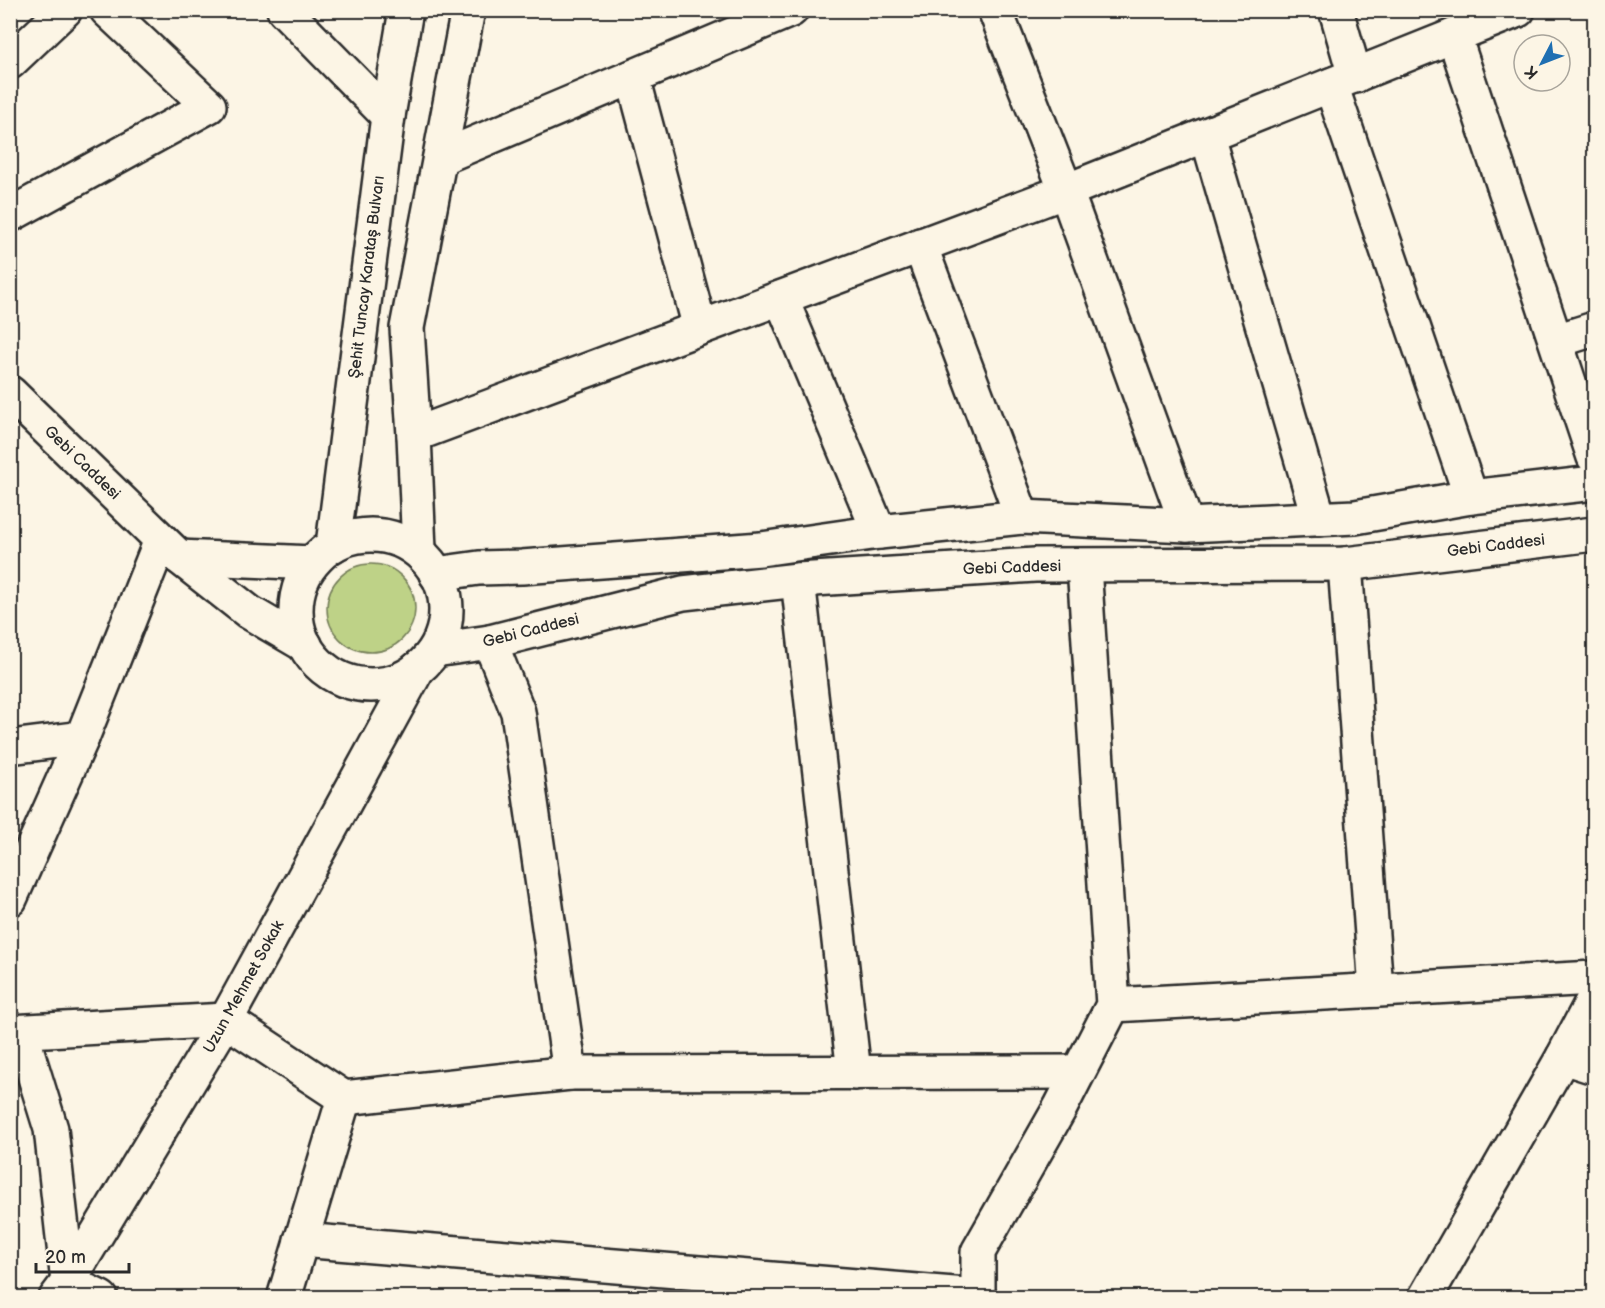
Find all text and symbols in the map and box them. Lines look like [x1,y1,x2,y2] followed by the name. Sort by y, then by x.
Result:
[1512,33,1572,93] north arrow
[1521,62,1543,82] text: K
[345,175,389,379] street label: Şehit Tuncay Karataş Bulvarı
[40,422,124,504] street label: Gebi Caddesi
[1446,531,1546,561] street label: Gebi Caddesi
[962,557,1062,579] street label: Gebi Caddesi
[481,610,581,652] street label: Gebi Caddesi
[200,917,288,1057] street label: Uzun Mehmet Sokak
[36,1236,129,1274] scale bar
[45,1247,86,1268] text: 20 m

